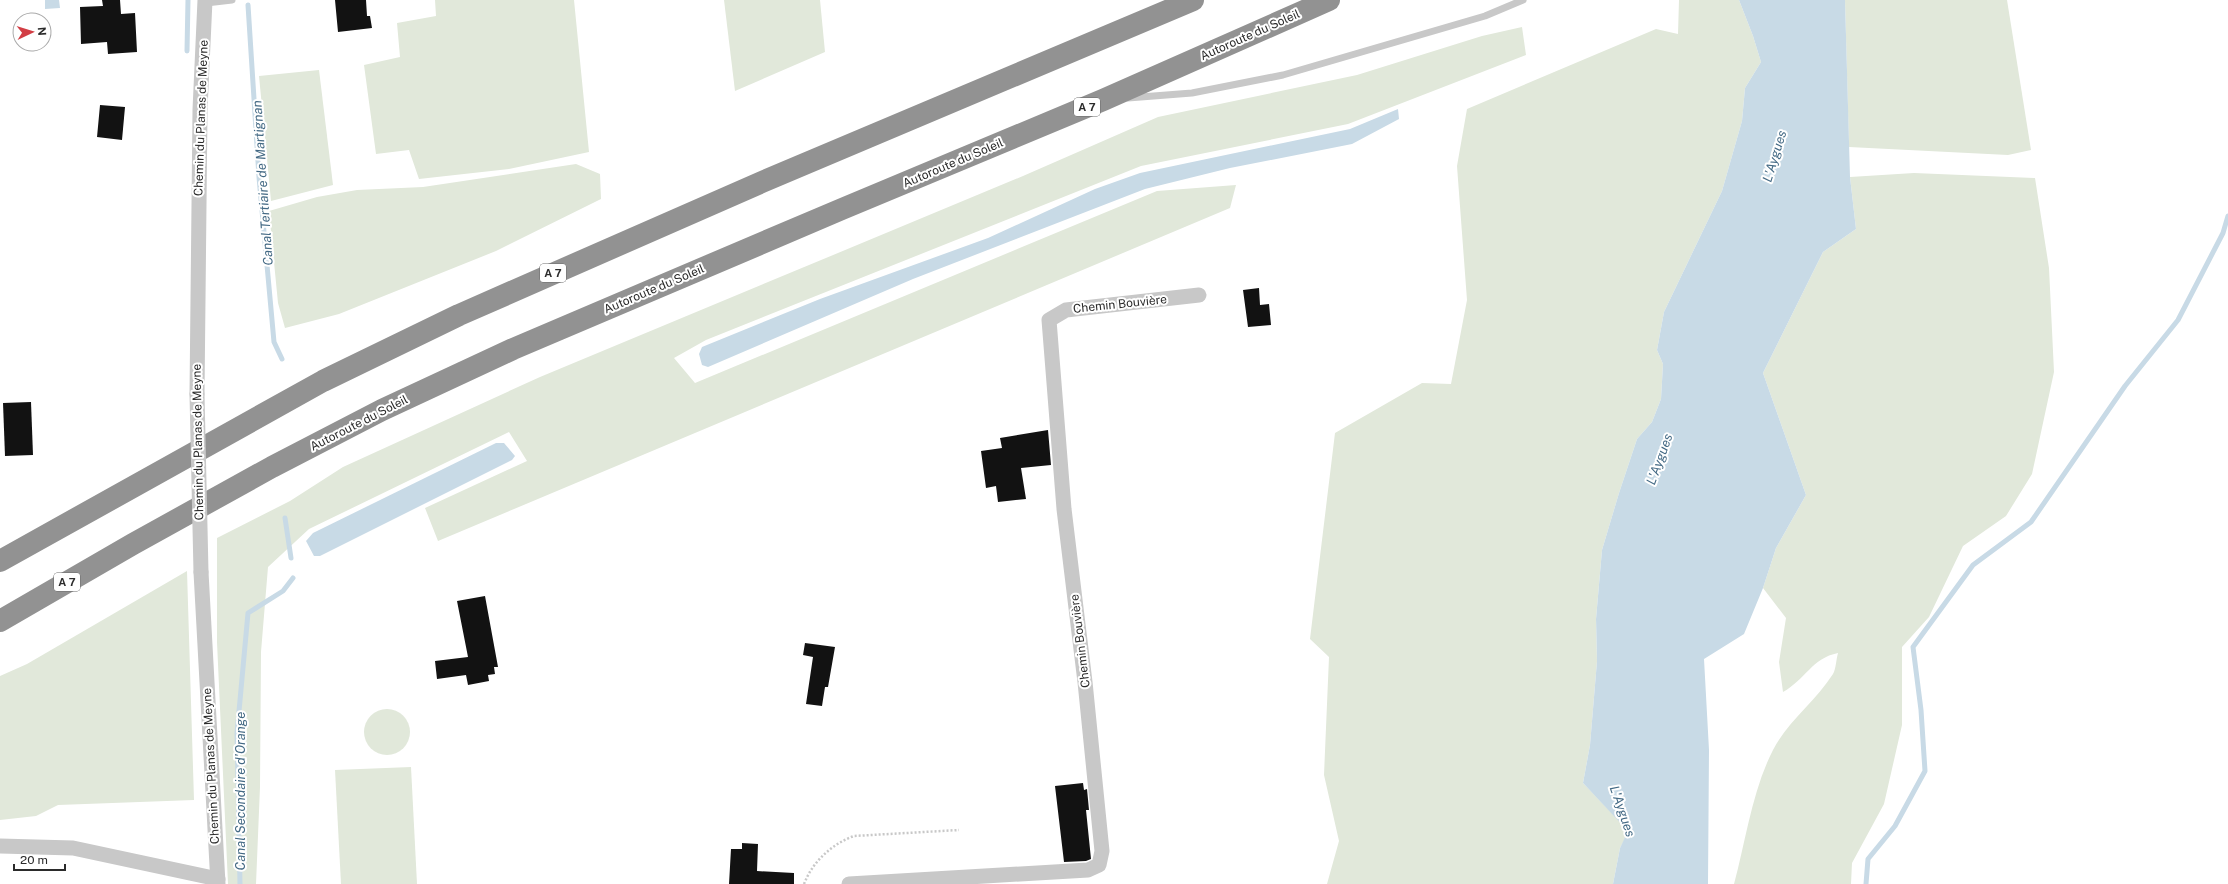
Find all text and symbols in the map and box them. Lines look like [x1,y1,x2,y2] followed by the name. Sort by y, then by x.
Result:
[1198,7,1302,63] street label: Autoroute du Soleil
[12,12,52,52] north arrow
[36,27,48,36] text: N
[191,39,211,196] street label: Chemin du Planas de Meyne
[1074,98,1100,116] road number: A 7
[249,100,276,266] water label: Canal Tertiaire de Martignan
[1760,129,1789,184] water label: L'Aygues
[901,135,1006,190] street label: Autoroute du Soleil
[602,261,707,316] street label: Autoroute du Soleil
[540,264,566,282] road number: A 7
[1072,292,1168,316] street label: Chemin Bouvière
[190,363,206,520] street label: Chemin du Planas de Meyne
[308,392,410,454] street label: Autoroute du Soleil
[1643,432,1676,487] water label: L'Aygues
[54,573,80,591] road number: A 7
[1067,593,1093,689] street label: Chemin Bouvière
[200,687,222,844] street label: Chemin du Planas de Meyne
[233,712,248,870] water label: Canal Secondaire d'Orange
[1607,784,1638,839] water label: L'Aygues
[14,846,65,872] scale bar
[20,853,48,867] text: 20 m

